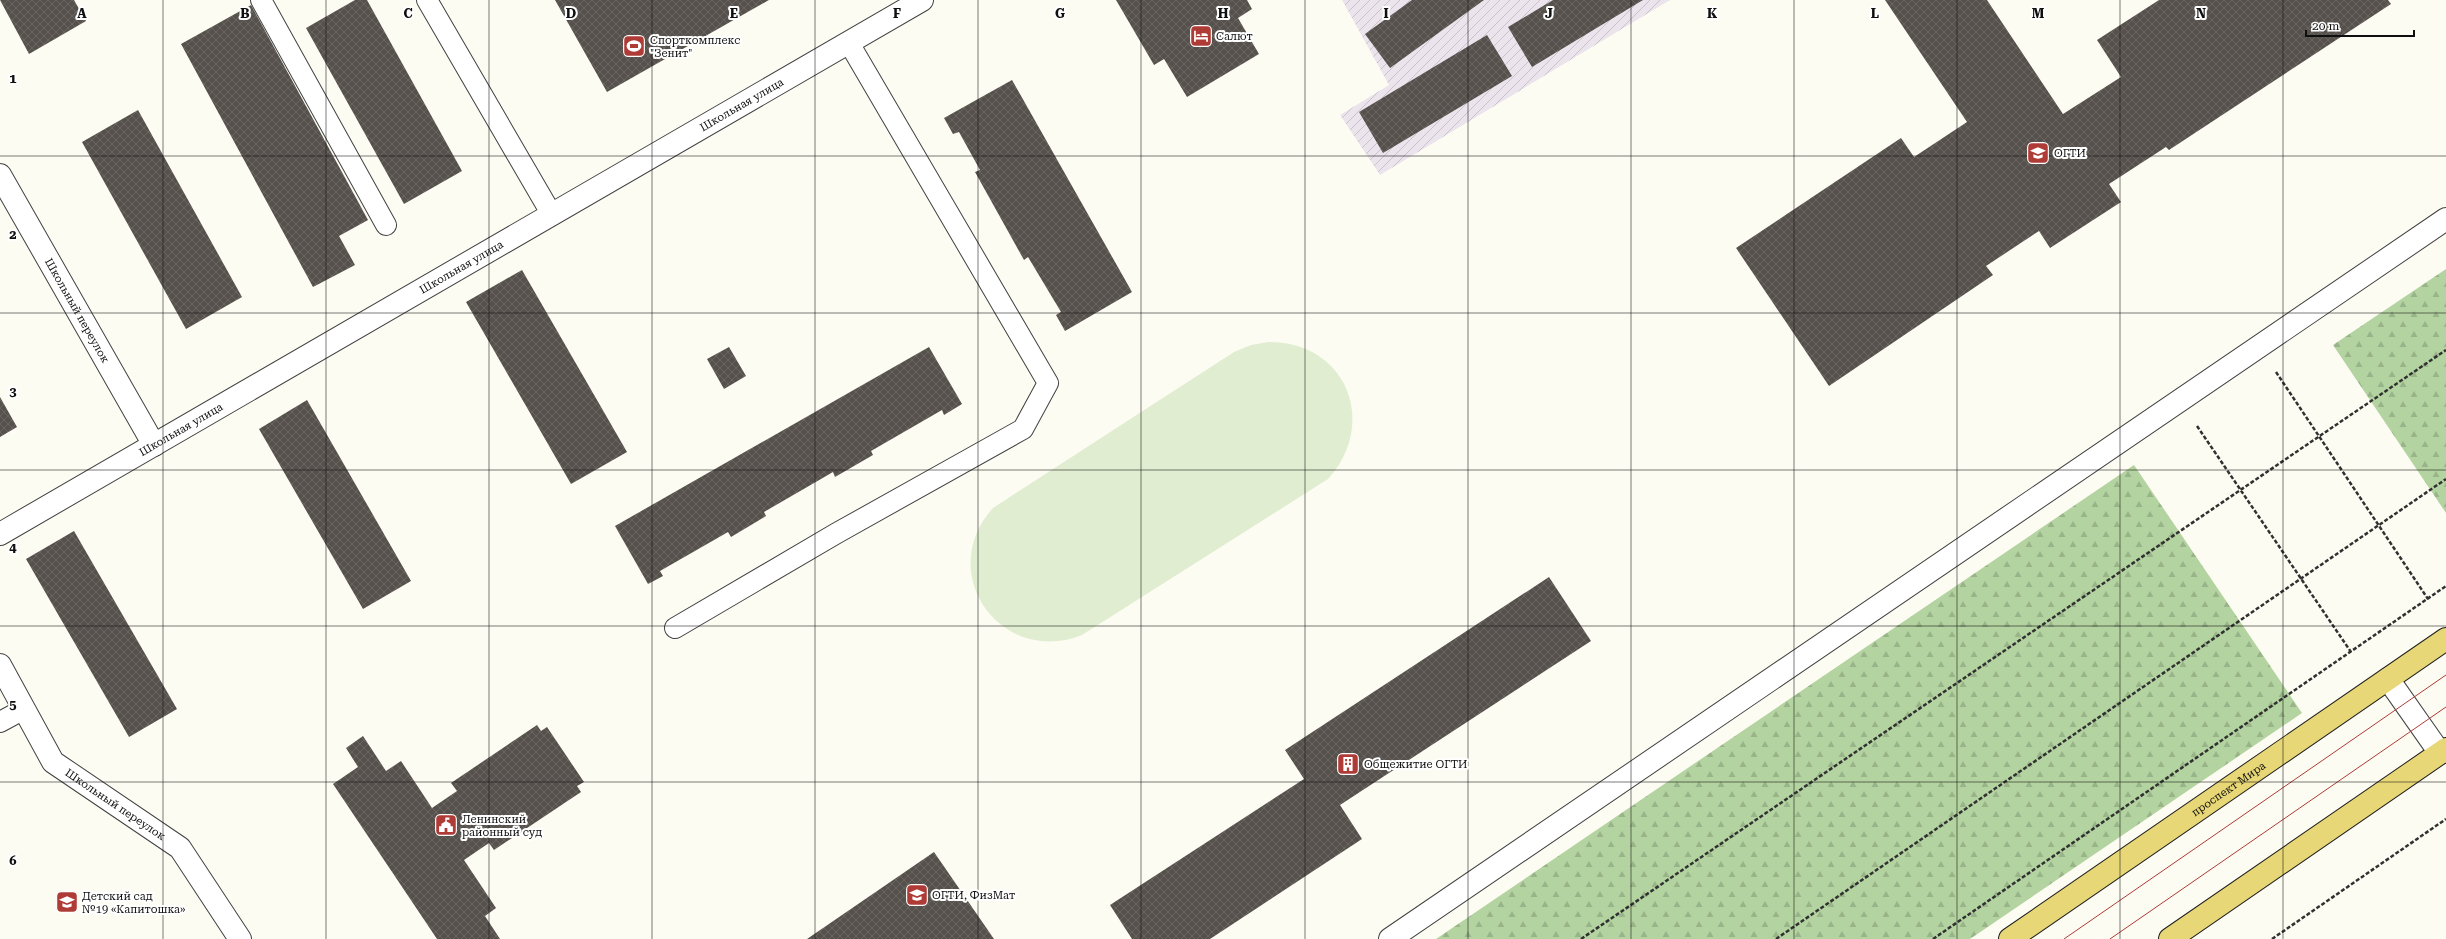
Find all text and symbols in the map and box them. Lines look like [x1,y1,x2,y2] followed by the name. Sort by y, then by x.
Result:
[77,6,87,21] text: A
[240,6,250,21] text: B
[403,6,413,21] text: C
[566,6,576,21] text: D
[730,6,738,21] text: E
[893,6,901,21] text: F
[1055,6,1065,21] text: G
[1218,6,1229,21] text: H
[1383,6,1389,21] text: I
[1545,6,1553,21] text: J
[1707,6,1718,21] text: K
[1871,6,1879,21] text: L
[2032,6,2045,21] text: M
[2196,6,2206,21] text: N
[2306,12,2414,38] scale bar
[2312,19,2339,33] text: 20 m
[1188,23,1214,49] hotel icon: Салют
[1216,30,1253,43] place label: Салют
[621,33,647,59] sports icon: Спорткомплекс "Зенит"
[650,34,740,60] place label: Спорткомплекс "Зенит"
[9,71,17,86] text: 1
[698,76,786,134] street label: Школьная улица
[2025,140,2051,166] school or university icon: ОГТИ
[2054,147,2086,160] place label: ОГТИ
[9,227,17,242] text: 2
[417,238,506,297] street label: Школьная улица
[42,256,112,365] street label: Школьный переулок
[9,384,17,399] text: 3
[137,400,225,459] street label: Школьная улица
[9,540,17,555] text: 4
[9,697,17,712] text: 5
[1335,751,1361,777] building icon: Общежитие ОГТИ
[1364,758,1467,771] place label: Общежитие ОГТИ
[2189,759,2268,819] street label: проспект Мира
[63,766,168,843] street label: Школьный переулок
[433,812,459,838] public building icon: Ленинский районный суд
[462,813,542,839] place label: Ленинский районный суд
[9,853,17,868] text: 6
[904,882,930,908] school or university icon: ОГТИ, ФизМат
[54,889,80,915] school or university icon: Детский сад №19 «Капитошка»
[932,889,1015,902] place label: ОГТИ, ФизМат
[82,890,185,916] place label: Детский сад №19 «Капитошка»

